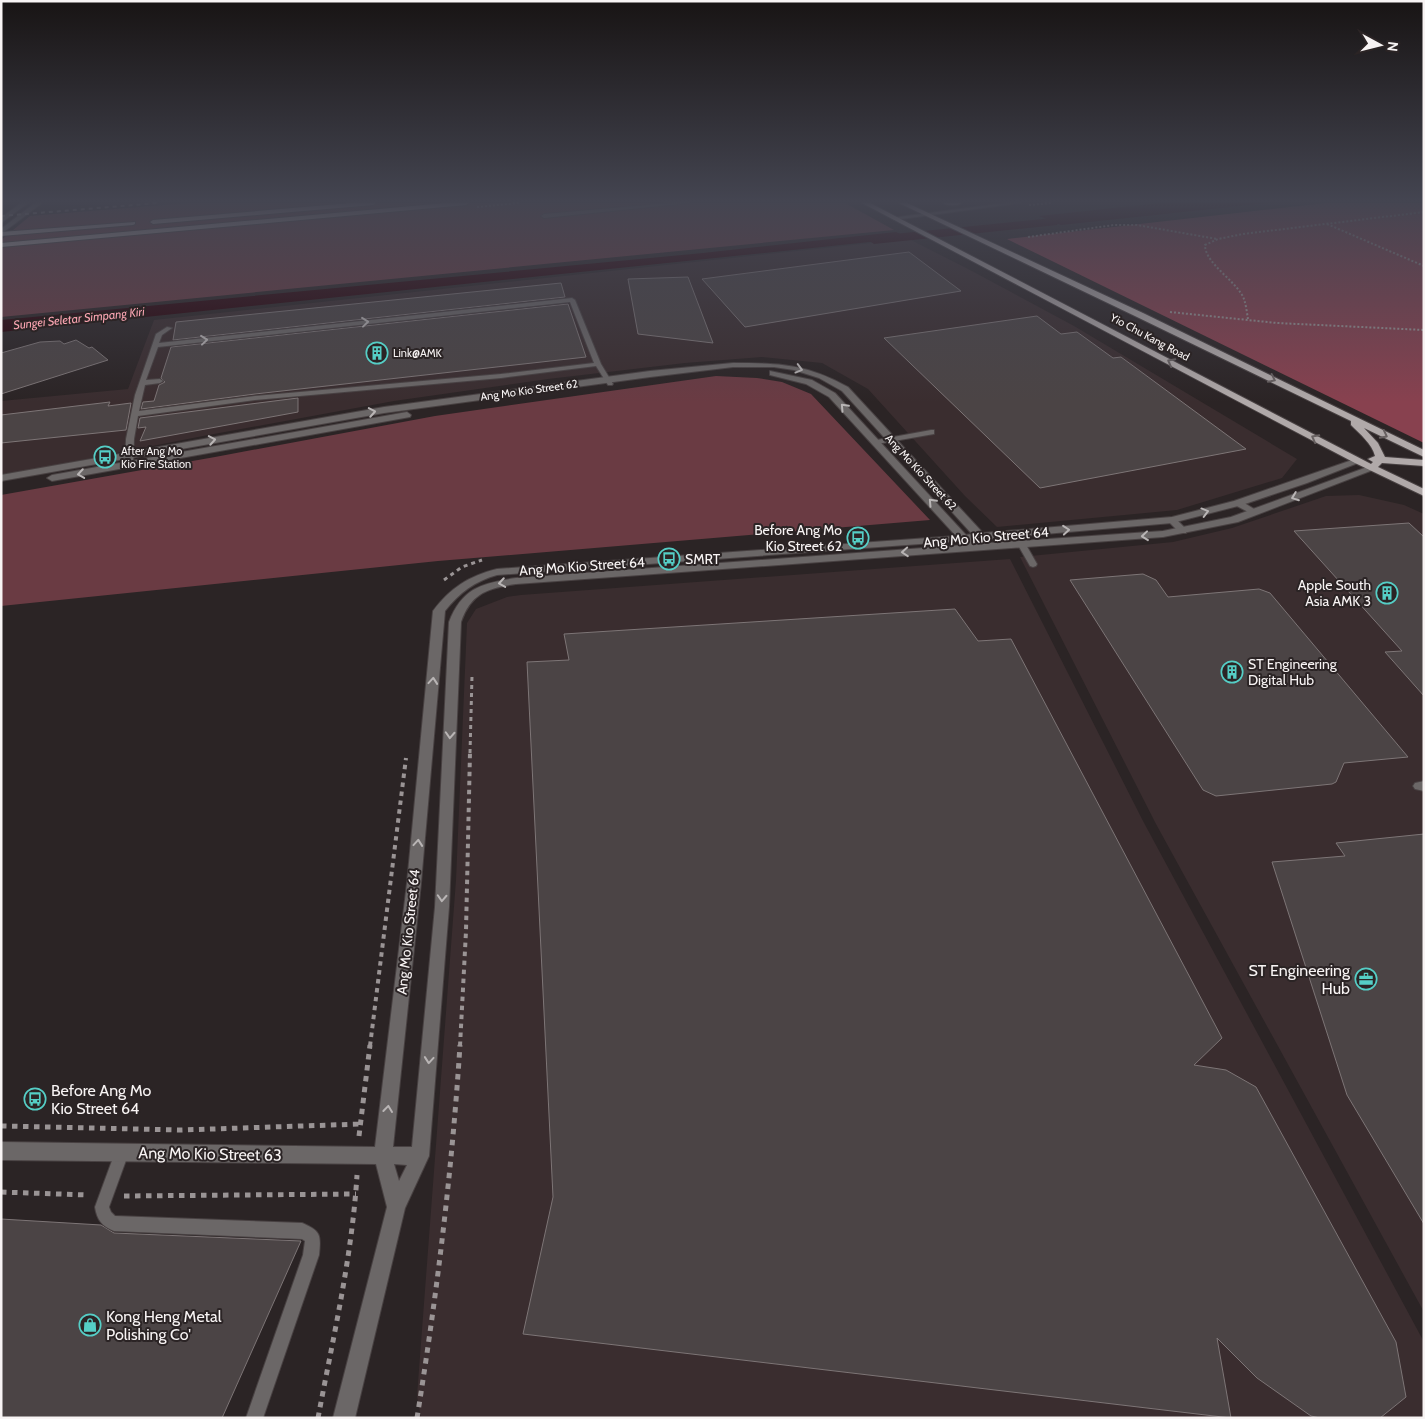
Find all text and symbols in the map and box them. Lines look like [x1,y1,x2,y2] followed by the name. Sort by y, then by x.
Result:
[1355,20,1405,70] north arrow
[1383,41,1402,53] text: N
[13,304,146,332] water label: Sungei Seletar Simpang Kiri
[1107,310,1192,364] street label: Yio Chu Kang Road
[362,317,370,328] one-way arrow
[200,335,208,346] one-way arrow
[365,341,389,365] building icon: Link@AMK
[393,346,443,360] place label: Link@AMK
[1167,358,1176,368] one-way arrow
[794,364,802,374] one-way arrow
[1267,373,1276,383] one-way arrow
[479,376,579,404] street label: Ang Mo Kio Street 62
[841,403,850,412] one-way arrow
[367,407,376,417] one-way arrow
[1379,428,1388,439] one-way arrow
[882,431,960,513] street label: Ang Mo Kio Street 62
[1311,434,1320,444] one-way arrow
[207,436,216,446] one-way arrow
[121,444,191,471] place label: After Ang Mo Kio Fire Station
[93,445,117,469] bus stop icon: After Ang Mo Kio Fire Station
[76,468,85,478] one-way arrow
[1291,492,1299,502] one-way arrow
[929,499,938,508] one-way arrow
[1201,508,1209,518] one-way arrow
[754,521,842,555] place label: Before Ang Mo Kio Street 62
[923,523,1049,551] street label: Ang Mo Kio Street 64
[1062,525,1070,536] one-way arrow
[846,526,870,550] bus stop icon: Before Ang Mo Kio Street 62
[1141,530,1149,541] one-way arrow
[657,547,681,571] bus stop icon: SMRT
[900,547,908,558] one-way arrow
[685,550,721,568] place label: SMRT
[519,553,645,579] street label: Ang Mo Kio Street 64
[1298,576,1371,610] place label: Apple South Asia AMK 3
[498,577,506,588] one-way arrow
[1375,581,1399,605] building icon: Apple South Asia AMK 3
[1248,655,1338,689] place label: ST Engineering Digital Hub
[1220,660,1244,684] building icon: ST Engineering Digital Hub
[427,677,438,685] one-way arrow
[444,731,455,739] one-way arrow
[412,839,423,847] one-way arrow
[392,868,424,996] street label: Ang Mo Kio Street 64
[437,894,448,902] one-way arrow
[1249,961,1351,998] place label: ST Engineering Hub
[1354,967,1378,991] office icon: ST Engineering Hub
[424,1056,435,1064] one-way arrow
[51,1081,151,1118] place label: Before Ang Mo Kio Street 64
[23,1087,47,1111] bus stop icon: Before Ang Mo Kio Street 64
[382,1105,393,1113] one-way arrow
[138,1143,282,1165] street label: Ang Mo Kio Street 63
[106,1307,222,1344] place label: Kong Heng Metal Polishing Co'
[78,1313,102,1337] shop icon: Kong Heng Metal Polishing Co'

